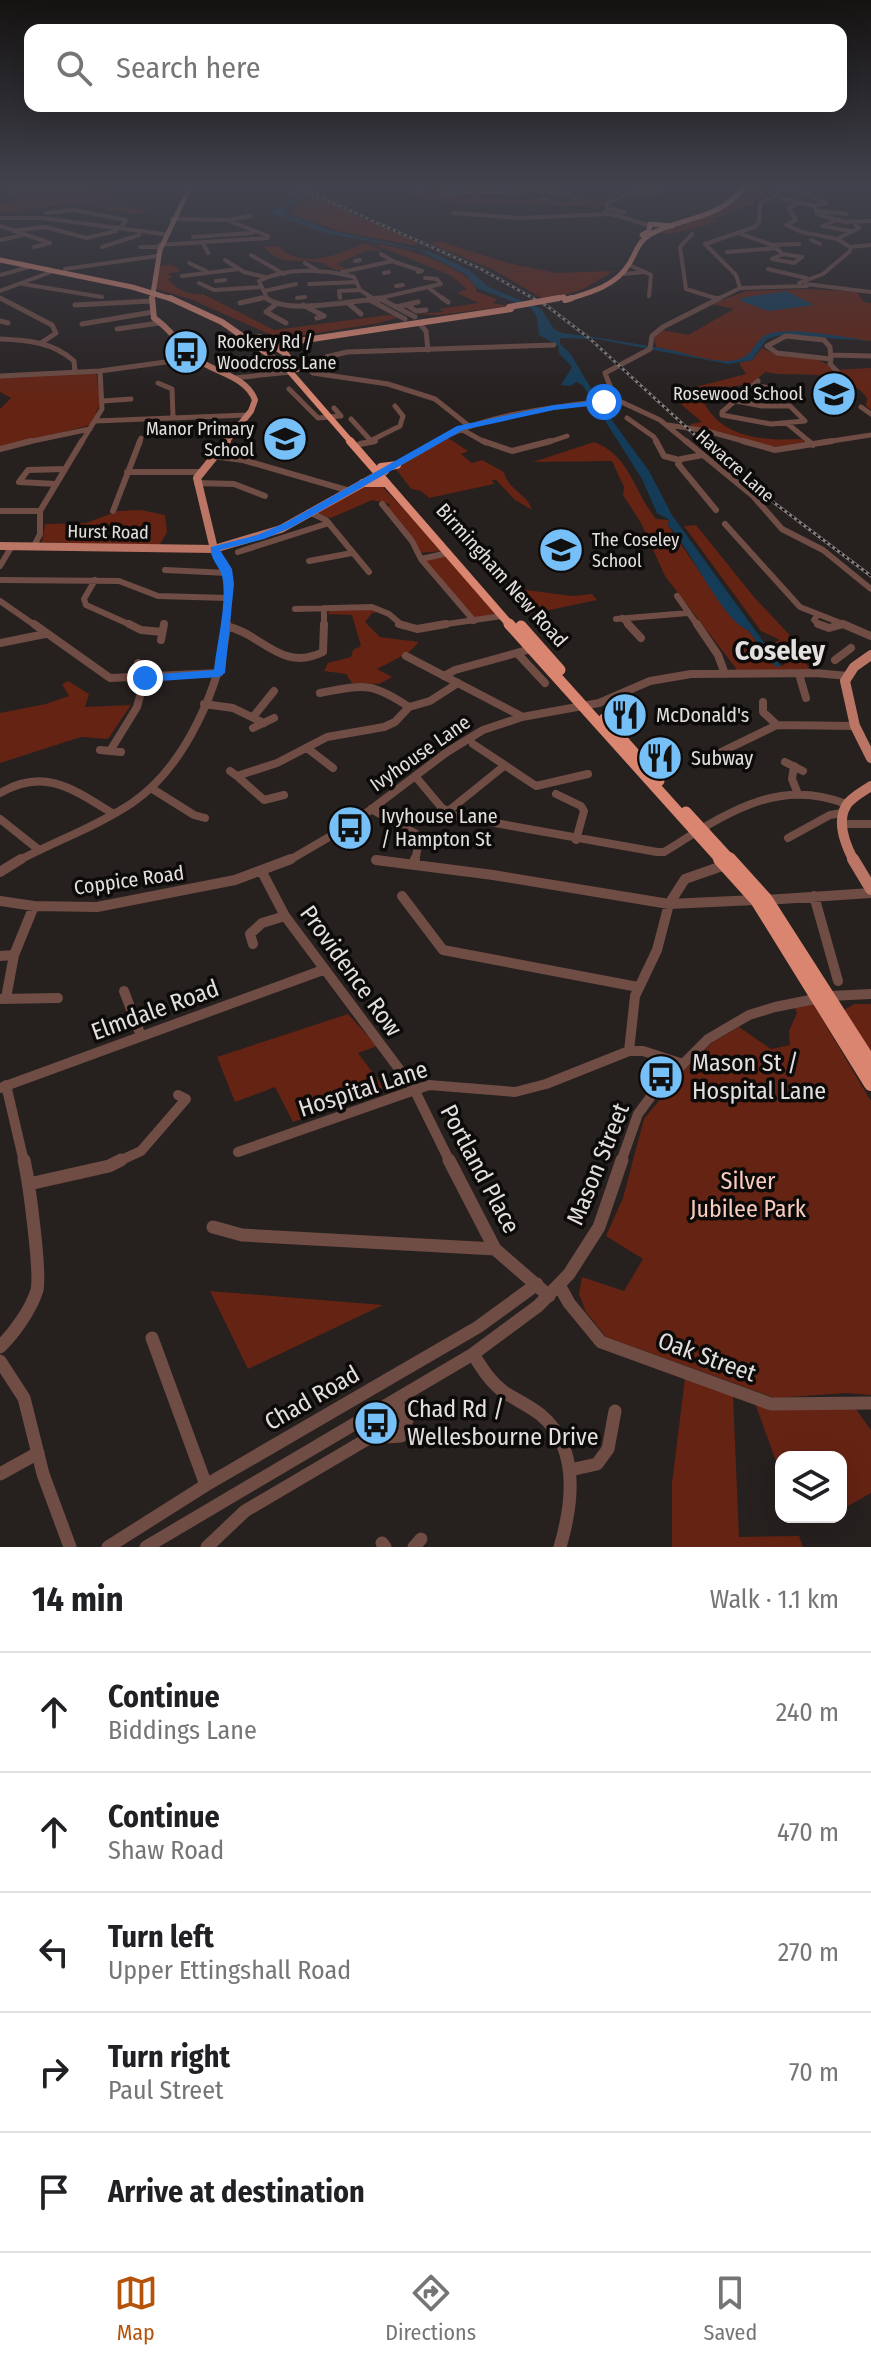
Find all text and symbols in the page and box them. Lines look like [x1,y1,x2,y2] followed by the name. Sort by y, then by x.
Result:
[24,24,847,112] search box
[52,46,96,90] icon: search
[116,50,261,86] text: Search here
[162,328,210,376] bus stop icon: Rookery Rd / Woodcross Lane
[217,331,336,374] place label: Rookery Rd / Woodcross Lane
[810,370,858,418] school or university icon: Rosewood School
[673,383,803,405] place label: Rosewood School
[586,384,622,420] route start
[261,415,309,463] school or university icon: Manor Primary School
[146,418,254,461] place label: Manor Primary School
[691,425,779,507] street label: Havacre Lane
[431,498,573,652] street label: Birmingham New Road
[67,520,149,544] street label: Hurst Road
[537,526,585,574] school or university icon: The Coseley School
[592,529,679,572] place label: The Coseley School
[735,634,826,667] district label: Coseley
[127,660,163,696] route end
[601,691,649,739] restaurant icon: McDonald's
[656,703,749,727] place label: McDonald's
[365,710,475,796] street label: Ivyhouse Lane
[636,734,684,782] restaurant icon: Subway
[691,746,753,770] place label: Subway
[326,804,374,852] bus stop icon: Ivyhouse Lane / Hampton St
[381,804,498,851] place label: Ivyhouse Lane / Hampton St
[72,860,186,900] street label: Coppice Road
[294,900,408,1042] street label: Providence Row
[87,974,223,1046] street label: Elmdale Road
[692,1049,826,1105] place label: Mason St / Hospital Lane
[637,1053,685,1101] bus stop icon: Mason St / Hospital Lane
[295,1055,431,1123] street label: Hospital Lane
[561,1099,635,1229] street label: Mason Street
[434,1100,526,1238] street label: Portland Place
[690,1167,807,1223] park label: Silver Jubilee Park
[654,1326,760,1388] street label: Oak Street
[260,1360,364,1436] street label: Chad Road
[407,1395,599,1451] place label: Chad Rd / Wellesbourne Drive
[352,1399,400,1447] bus stop icon: Chad Rd / Wellesbourne Drive
[775,1451,847,1523] map controls
[775,1451,847,1523] button: layers
[32,1579,124,1620] text: 14 min
[710,1584,839,1615] text: Walk · 1.1 km
[108,1679,220,1715] text: Continue
[32,1690,76,1734] icon: ahead
[776,1697,839,1728] text: 240 m
[108,1715,257,1746] text: Biddings Lane
[108,1799,220,1835] text: Continue
[32,1810,76,1854] icon: ahead
[777,1817,839,1848] text: 470 m
[108,1835,224,1866] text: Shaw Road
[108,1919,214,1955] text: Turn left
[32,1930,76,1974] icon: left
[778,1937,839,1968] text: 270 m
[108,1955,351,1986] text: Upper Ettingshall Road
[108,2039,230,2075] text: Turn right
[32,2050,76,2094] icon: right
[789,2057,839,2088] text: 70 m
[108,2075,224,2106] text: Paul Street
[32,2170,76,2214] icon: arrive
[108,2174,365,2210] text: Arrive at destination
[114,2271,158,2346] tab: Map
[385,2271,476,2346] tab: Directions
[704,2271,757,2346] tab: Saved

